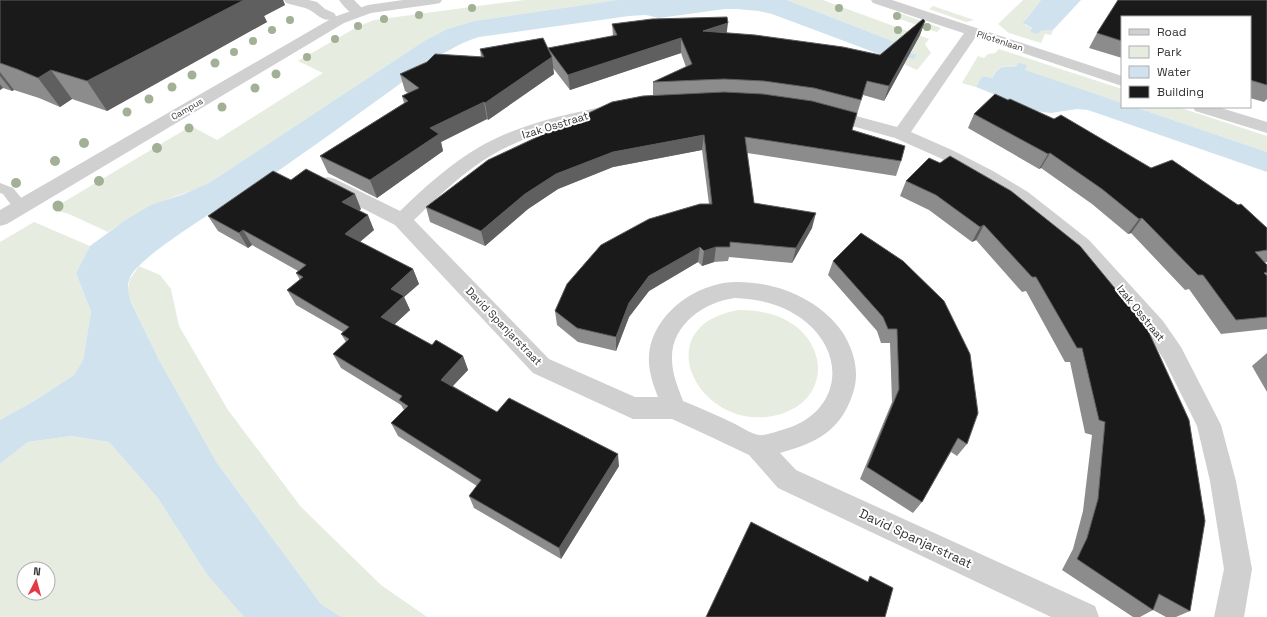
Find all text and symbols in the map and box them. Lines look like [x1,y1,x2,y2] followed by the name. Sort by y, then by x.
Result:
[1121,16,1251,108] legend
[1157,24,1186,40] text: Road
[975,28,1025,54] street label: Pilotenlaan
[1157,44,1182,60] text: Park
[1157,64,1191,80] text: Water
[1157,84,1204,100] text: Building
[169,95,205,123] street label: Campus
[520,108,590,142] street label: Izak Osstraat
[1114,282,1168,344] street label: Izak Osstraat
[463,284,545,368] street label: David Spanjarstraat
[857,505,975,572] street label: David Spanjarstraat
[16,561,56,601] north arrow
[33,564,41,578] text: N

